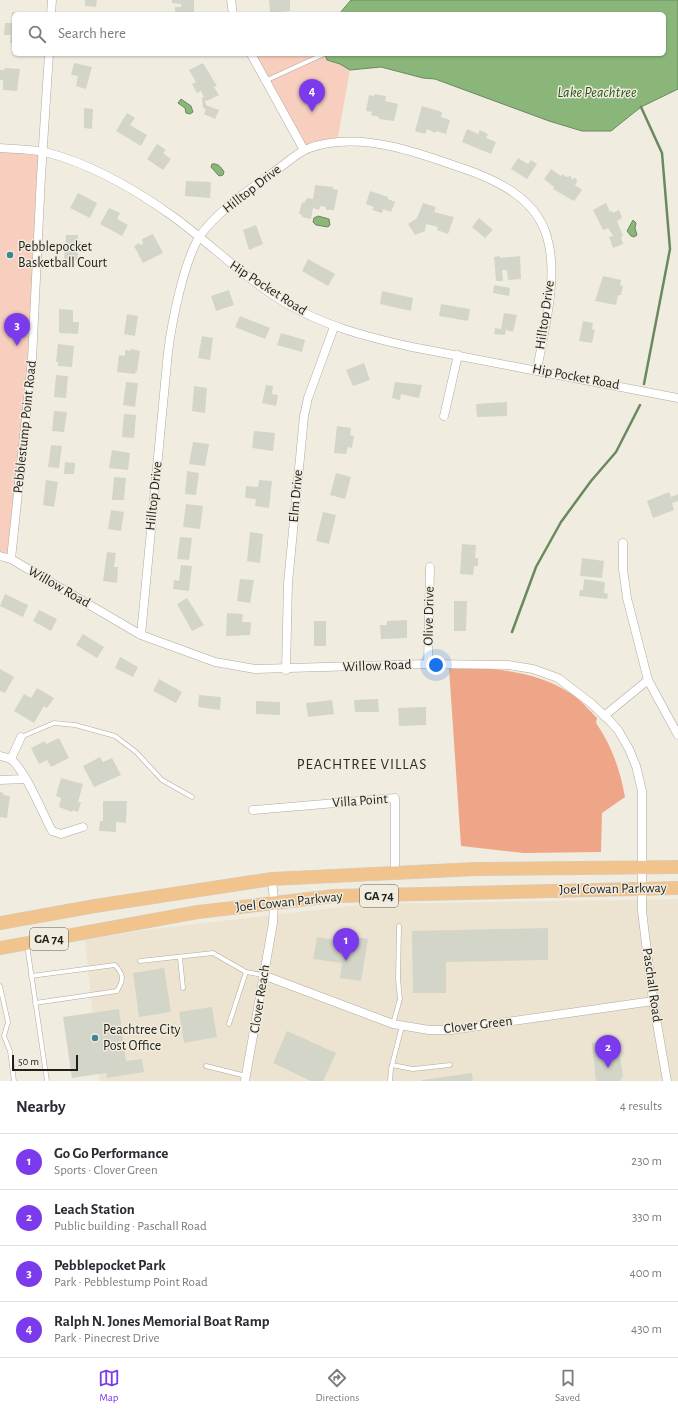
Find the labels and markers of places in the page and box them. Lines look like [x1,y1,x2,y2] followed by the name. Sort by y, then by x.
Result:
[299,79,325,112] pin: 4
[18,240,108,270] place label: Pebblepocket Basketball Court
[5,250,15,260] marker: Pebblepocket Basketball Court
[4,313,30,346] pin: 3
[333,928,359,961] pin: 1
[103,1023,181,1053] place label: Peachtree City Post Office
[90,1033,100,1043] marker: Peachtree City Post Office
[595,1035,621,1068] pin: 2

